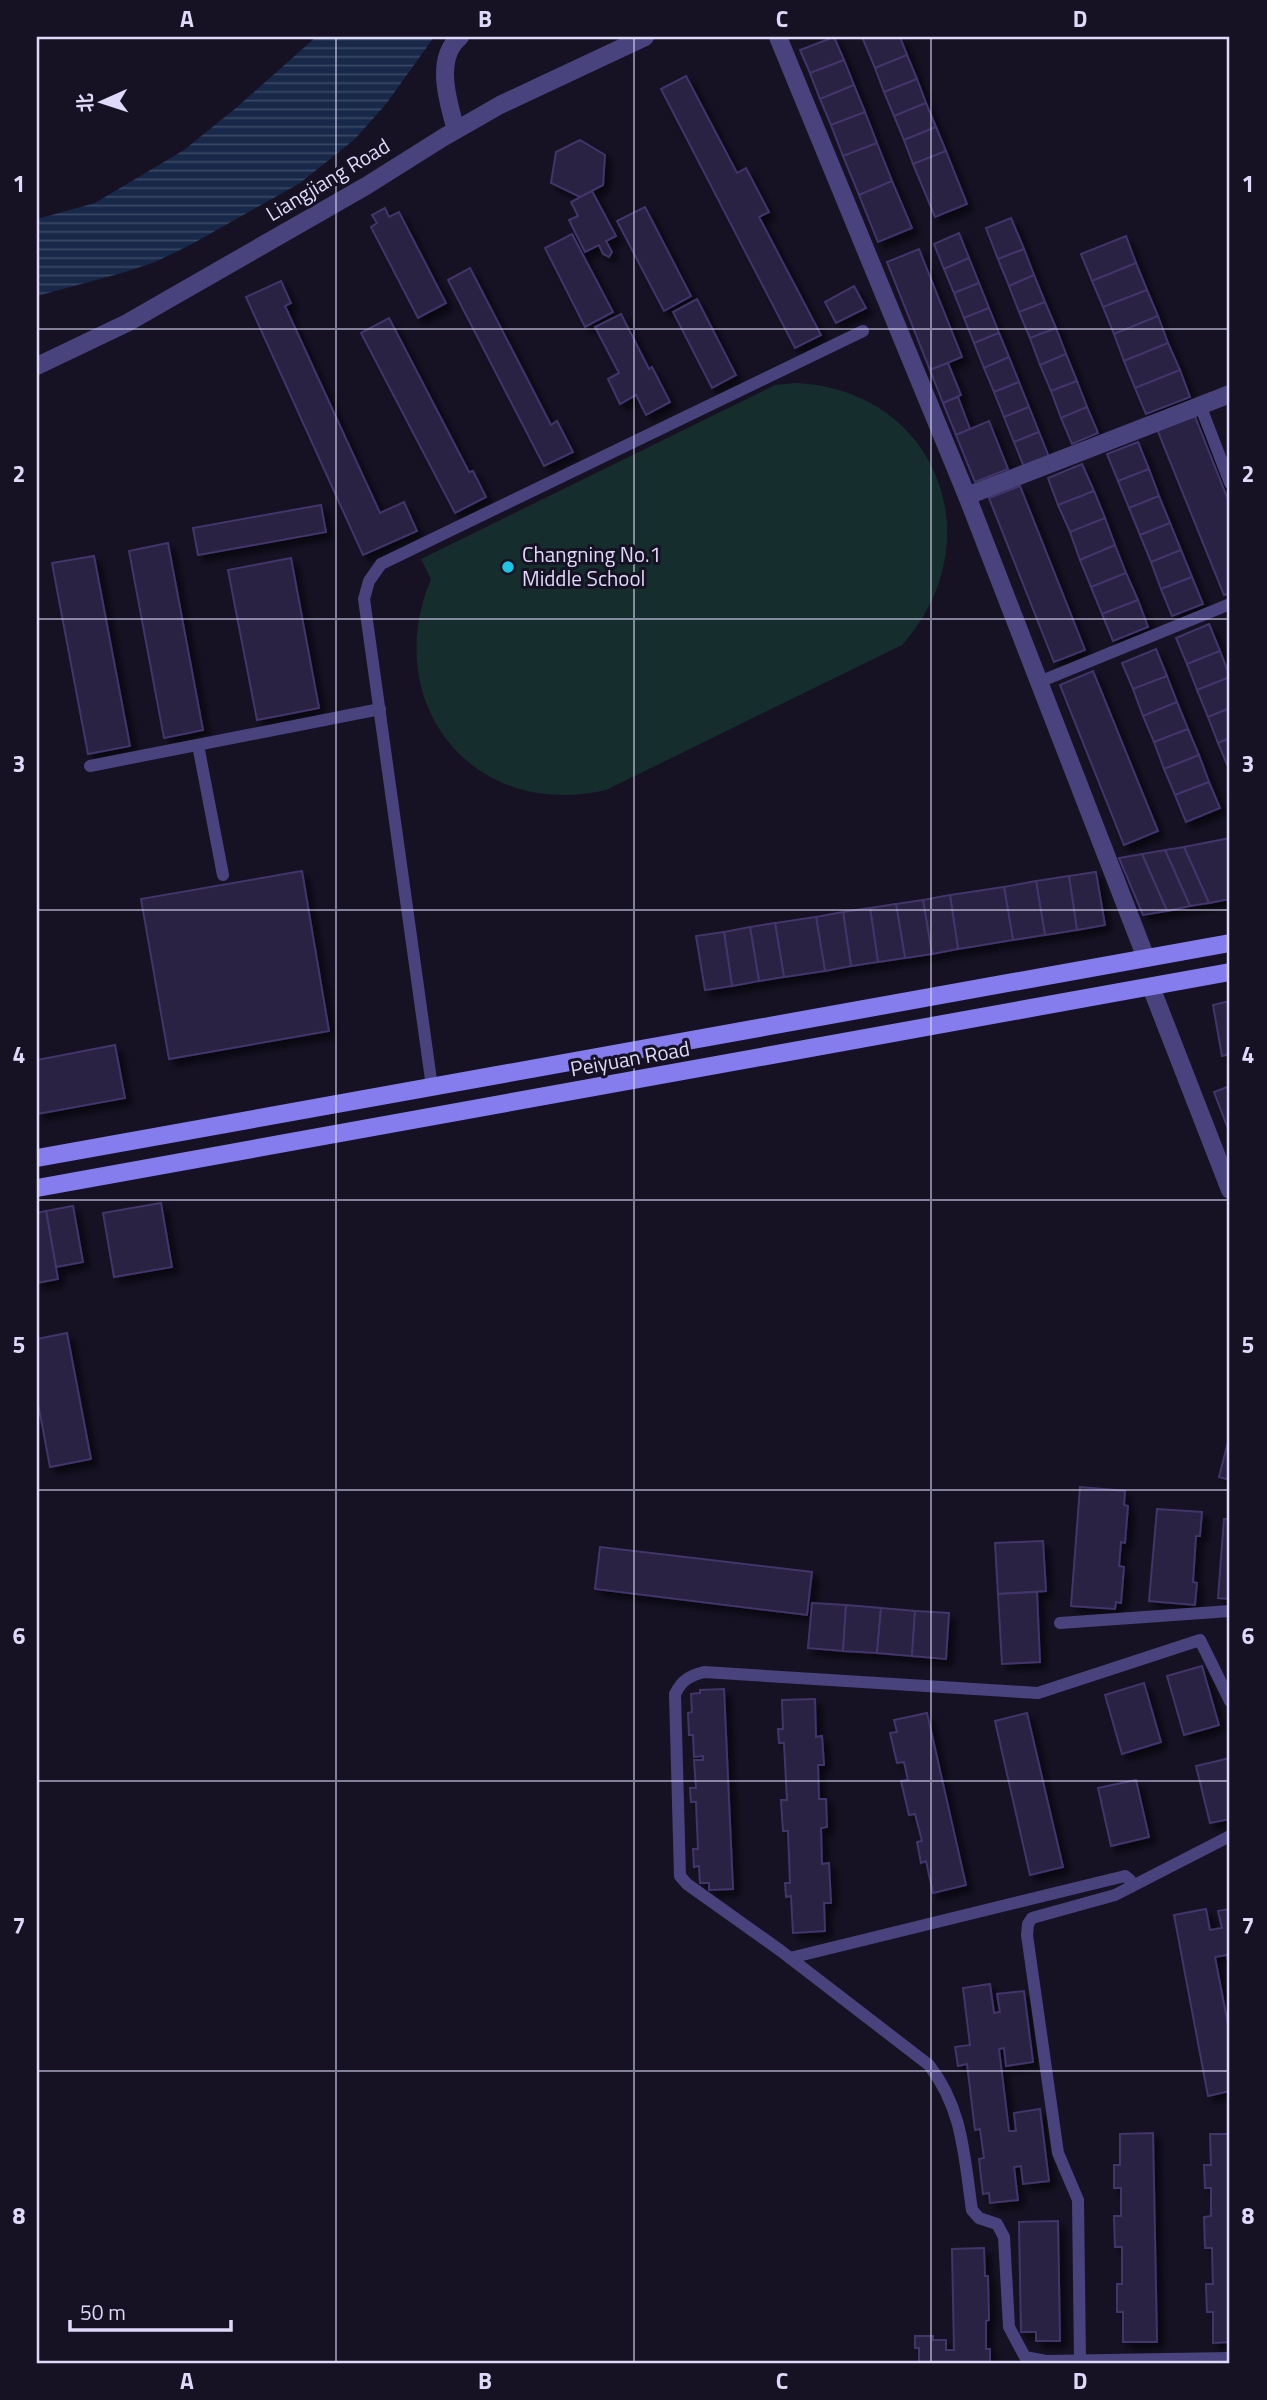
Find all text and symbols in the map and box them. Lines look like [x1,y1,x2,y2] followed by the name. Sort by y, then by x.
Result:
[180,1,194,36] text: A
[478,1,492,36] text: B
[776,1,788,36] text: C
[1073,1,1087,36] text: D
[66,66,136,136] north arrow
[70,93,100,113] text: 北
[259,129,396,229] street label: Liangjiang Road
[13,166,25,201] text: 1
[1242,166,1254,201] text: 1
[13,456,25,491] text: 2
[1242,456,1254,491] text: 2
[522,538,661,594] place label: Changning No.1 Middle School
[500,559,516,575] marker: Changning No.1 Middle School
[13,746,25,781] text: 3
[1242,746,1254,781] text: 3
[568,1032,692,1084] street label: Peiyuan Road
[13,1037,25,1072] text: 4
[1242,1037,1254,1072] text: 4
[13,1327,25,1362] text: 5
[1242,1327,1254,1362] text: 5
[13,1618,26,1653] text: 6
[1242,1618,1255,1653] text: 6
[13,1908,25,1943] text: 7
[1242,1908,1254,1943] text: 7
[13,2198,26,2233] text: 8
[1242,2198,1255,2233] text: 8
[70,2288,231,2332] scale bar
[80,2296,126,2328] text: 50 m
[180,2363,194,2398] text: A
[478,2363,492,2398] text: B
[776,2363,788,2398] text: C
[1073,2363,1087,2398] text: D

